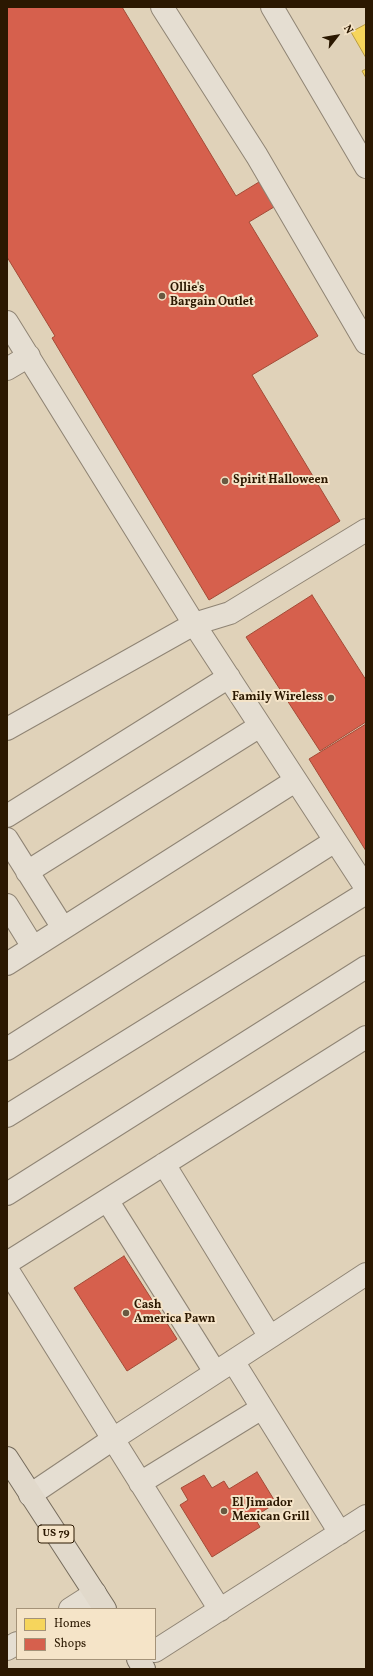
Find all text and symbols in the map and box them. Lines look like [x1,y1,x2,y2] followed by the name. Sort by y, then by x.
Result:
[317,16,357,56] north arrow
[339,22,356,37] text: N
[170,282,253,310] place label: Ollie's Bargain Outlet
[157,291,167,301] marker: Ollie's Bargain Outlet
[233,474,328,488] place label: Spirit Halloween
[220,476,230,486] marker: Spirit Halloween
[232,691,323,705] place label: Family Wireless
[326,693,336,703] marker: Family Wireless
[134,1299,216,1327] place label: Cash America Pawn
[121,1308,131,1318] marker: Cash America Pawn
[232,1497,309,1525] place label: El Jimador Mexican Grill
[219,1506,229,1516] marker: El Jimador Mexican Grill
[38,1525,74,1543] road number: US 79
[16,1608,156,1660] legend
[54,1616,91,1632] text: Homes
[54,1636,86,1652] text: Shops

